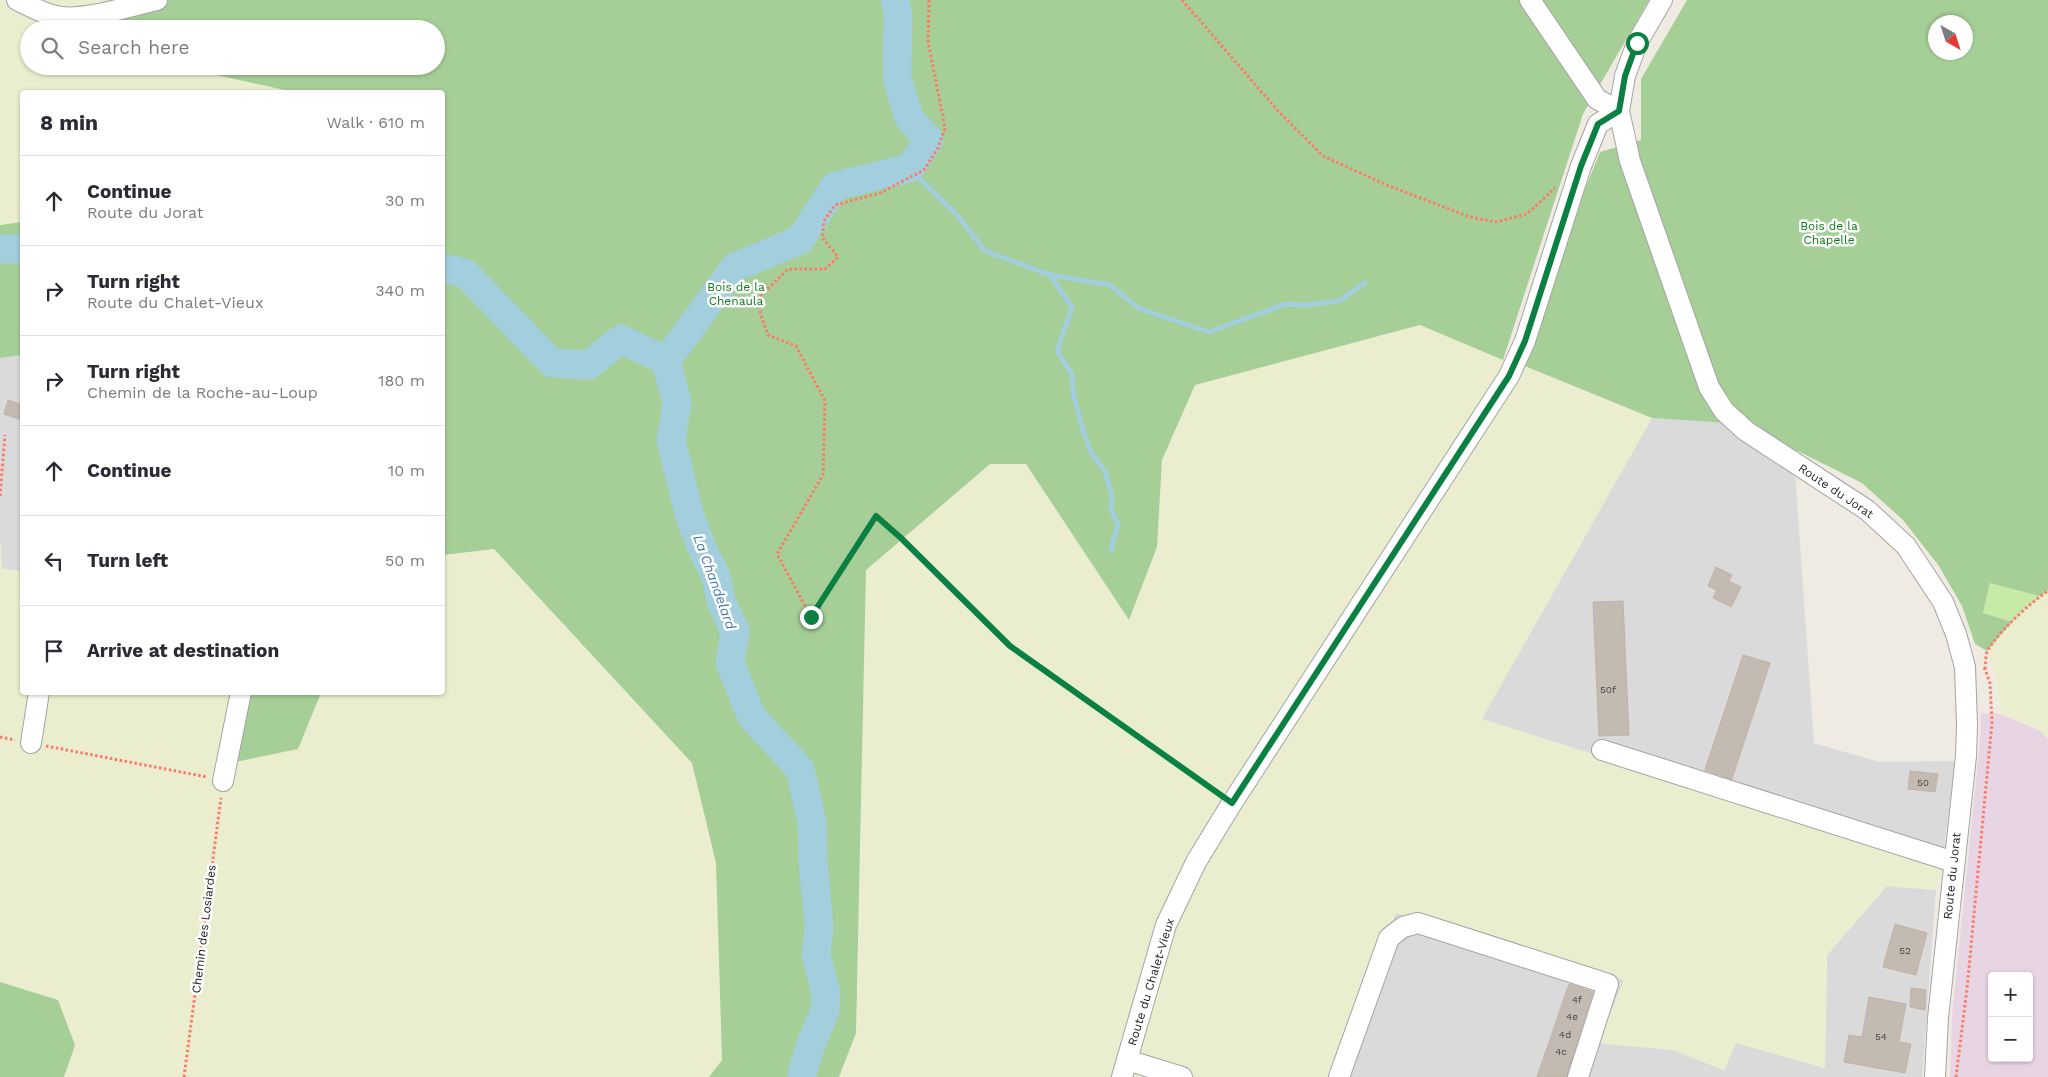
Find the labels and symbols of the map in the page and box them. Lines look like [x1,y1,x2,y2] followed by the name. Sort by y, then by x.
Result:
[1928,15,1973,60] north arrow
[1626,32,1649,55] route start
[1800,219,1858,247] park label: Bois de la Chapelle
[707,280,765,308] park label: Bois de la Chenaula
[1796,461,1876,521] street label: Route du Jorat
[691,533,740,632] water label: La Chandelard
[800,606,823,629] route end
[1600,684,1616,695] house number: 50f
[1917,777,1929,788] house number: 50
[1940,832,1964,920] street label: Route du Jorat
[189,864,219,994] street label: Chemin des Losiardes
[1125,917,1177,1047] street label: Route du Chalet-Vieux
[1899,945,1911,956] house number: 52
[1572,994,1582,1005] house number: 4f
[1566,1011,1578,1022] house number: 4e
[1559,1029,1571,1040] house number: 4d
[1875,1031,1887,1042] house number: 54
[1555,1046,1567,1057] house number: 4c

